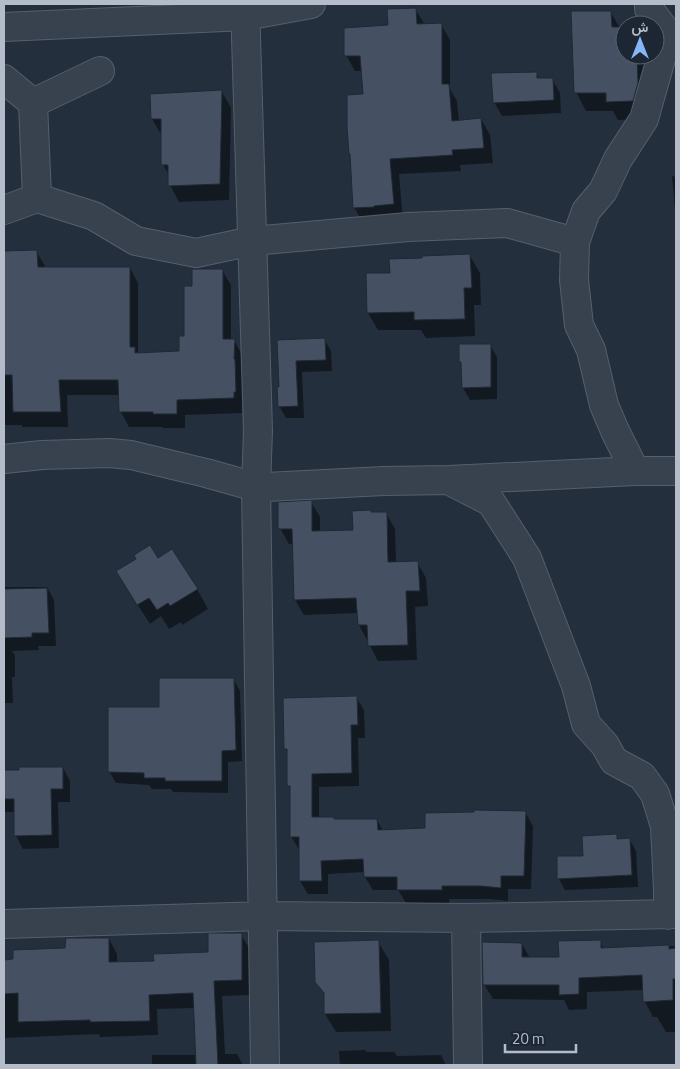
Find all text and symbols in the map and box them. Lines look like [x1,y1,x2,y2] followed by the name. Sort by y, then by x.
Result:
[615,15,665,65] north arrow
[632,16,649,37] text: ش
[505,1022,576,1054] scale bar
[512,1027,545,1050] text: 20 m

